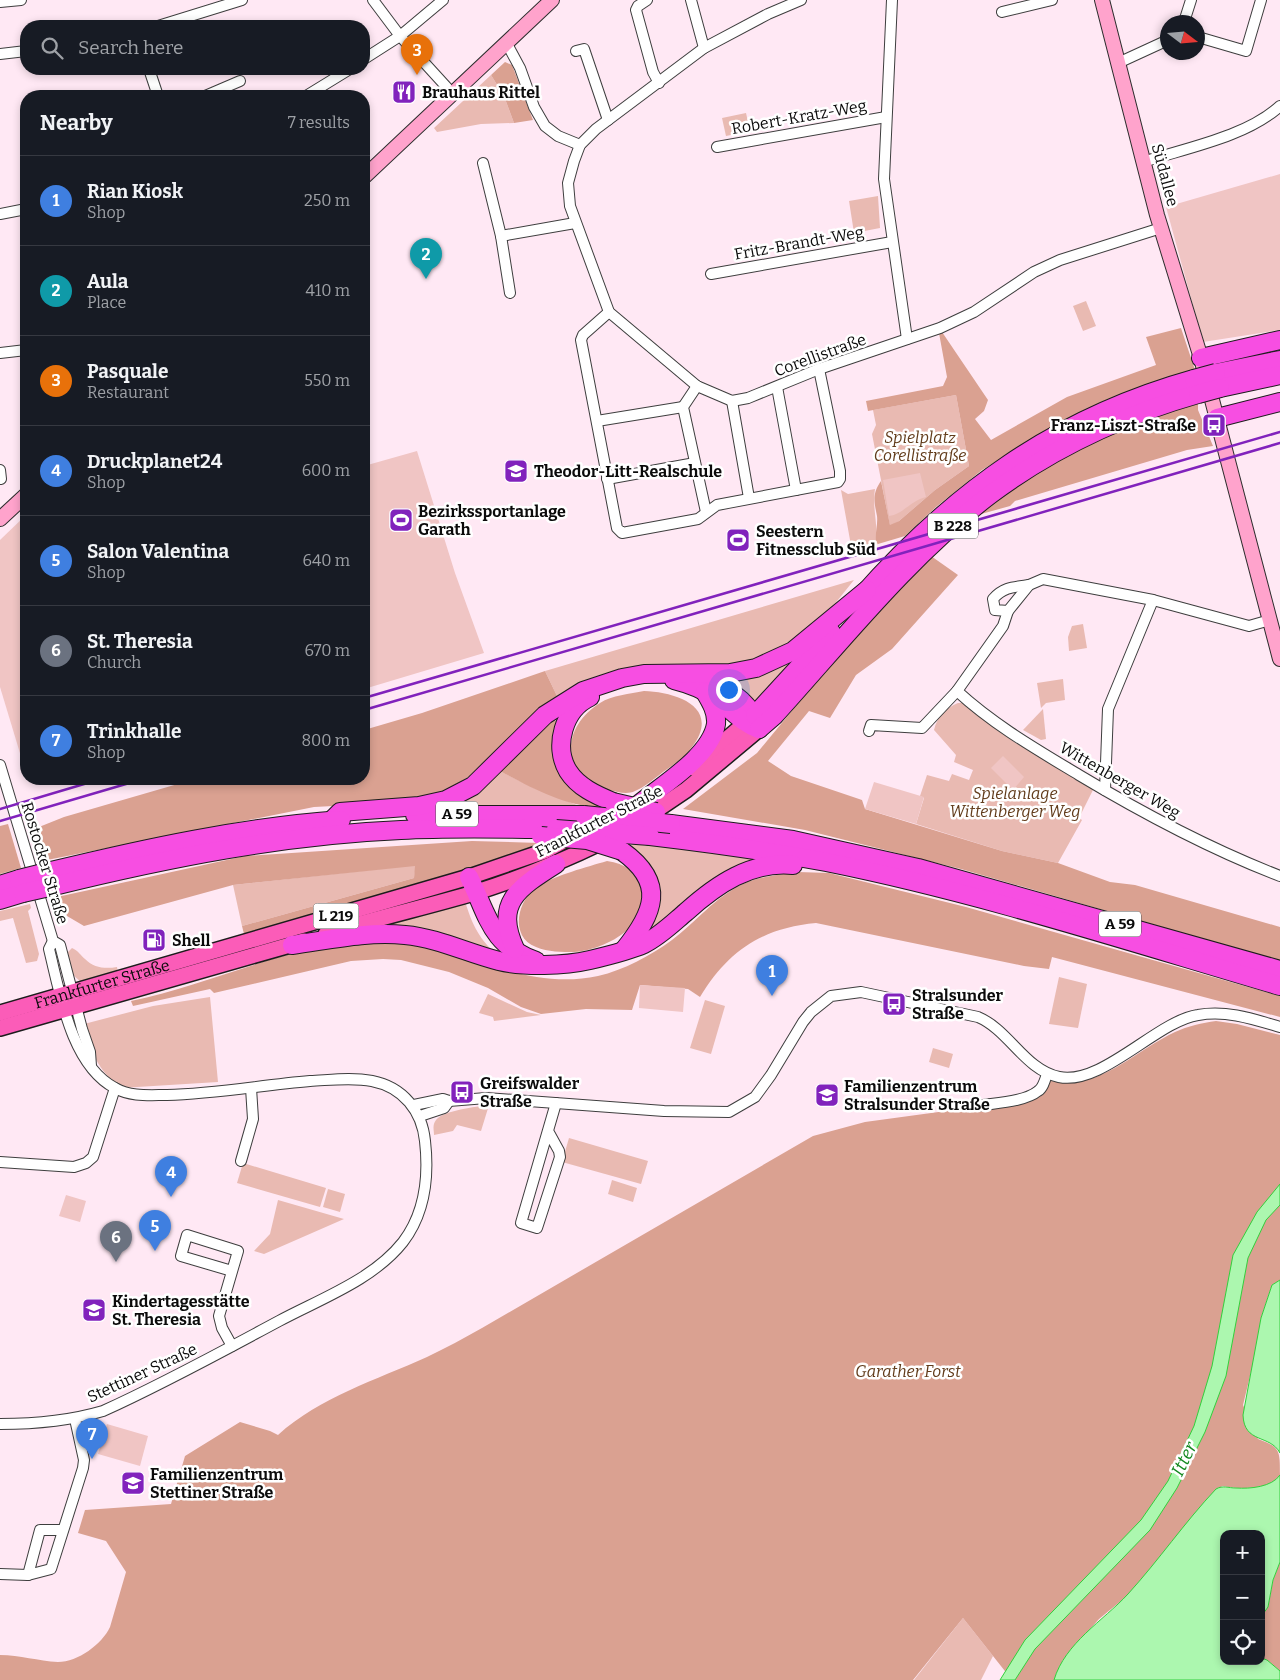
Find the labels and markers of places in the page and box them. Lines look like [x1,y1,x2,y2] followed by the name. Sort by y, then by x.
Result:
[401,34,433,75] pin: 3
[391,79,417,105] restaurant icon: Brauhaus Rittel
[422,83,540,102] place label: Brauhaus Rittel
[410,238,442,279] pin: 2
[1201,412,1227,438] bus stop icon: Franz-Liszt-Straße
[1051,416,1196,435] place label: Franz-Liszt-Straße
[503,458,529,484] school or university icon: Theodor-Litt-Realschule
[534,462,722,481] place label: Theodor-Litt-Realschule
[418,502,566,539] place label: Bezirkssportanlage Garath
[388,507,414,533] sports icon: Bezirkssportanlage Garath
[756,522,876,559] place label: Seestern Fitnessclub Süd
[725,527,751,553] sports icon: Seestern Fitnessclub Süd
[141,927,167,953] fuel station icon: Shell
[172,931,210,950] place label: Shell
[756,955,788,996] pin: 1
[912,986,1004,1023] place label: Stralsunder Straße
[881,991,907,1017] bus stop icon: Stralsunder Straße
[480,1074,580,1111] place label: Greifswalder Straße
[844,1077,990,1114] place label: Familienzentrum Stralsunder Straße
[449,1079,475,1105] bus stop icon: Greifswalder Straße
[814,1082,840,1108] school or university icon: Familienzentrum Stralsunder Straße
[155,1156,187,1197] pin: 4
[139,1210,171,1251] pin: 5
[100,1221,132,1262] pin: 6
[112,1292,250,1329] place label: Kindertagesstätte St. Theresia
[81,1297,107,1323] school or university icon: Kindertagesstätte St. Theresia
[76,1418,108,1459] pin: 7
[150,1465,284,1502] place label: Familienzentrum Stettiner Straße
[120,1470,146,1496] school or university icon: Familienzentrum Stettiner Straße

